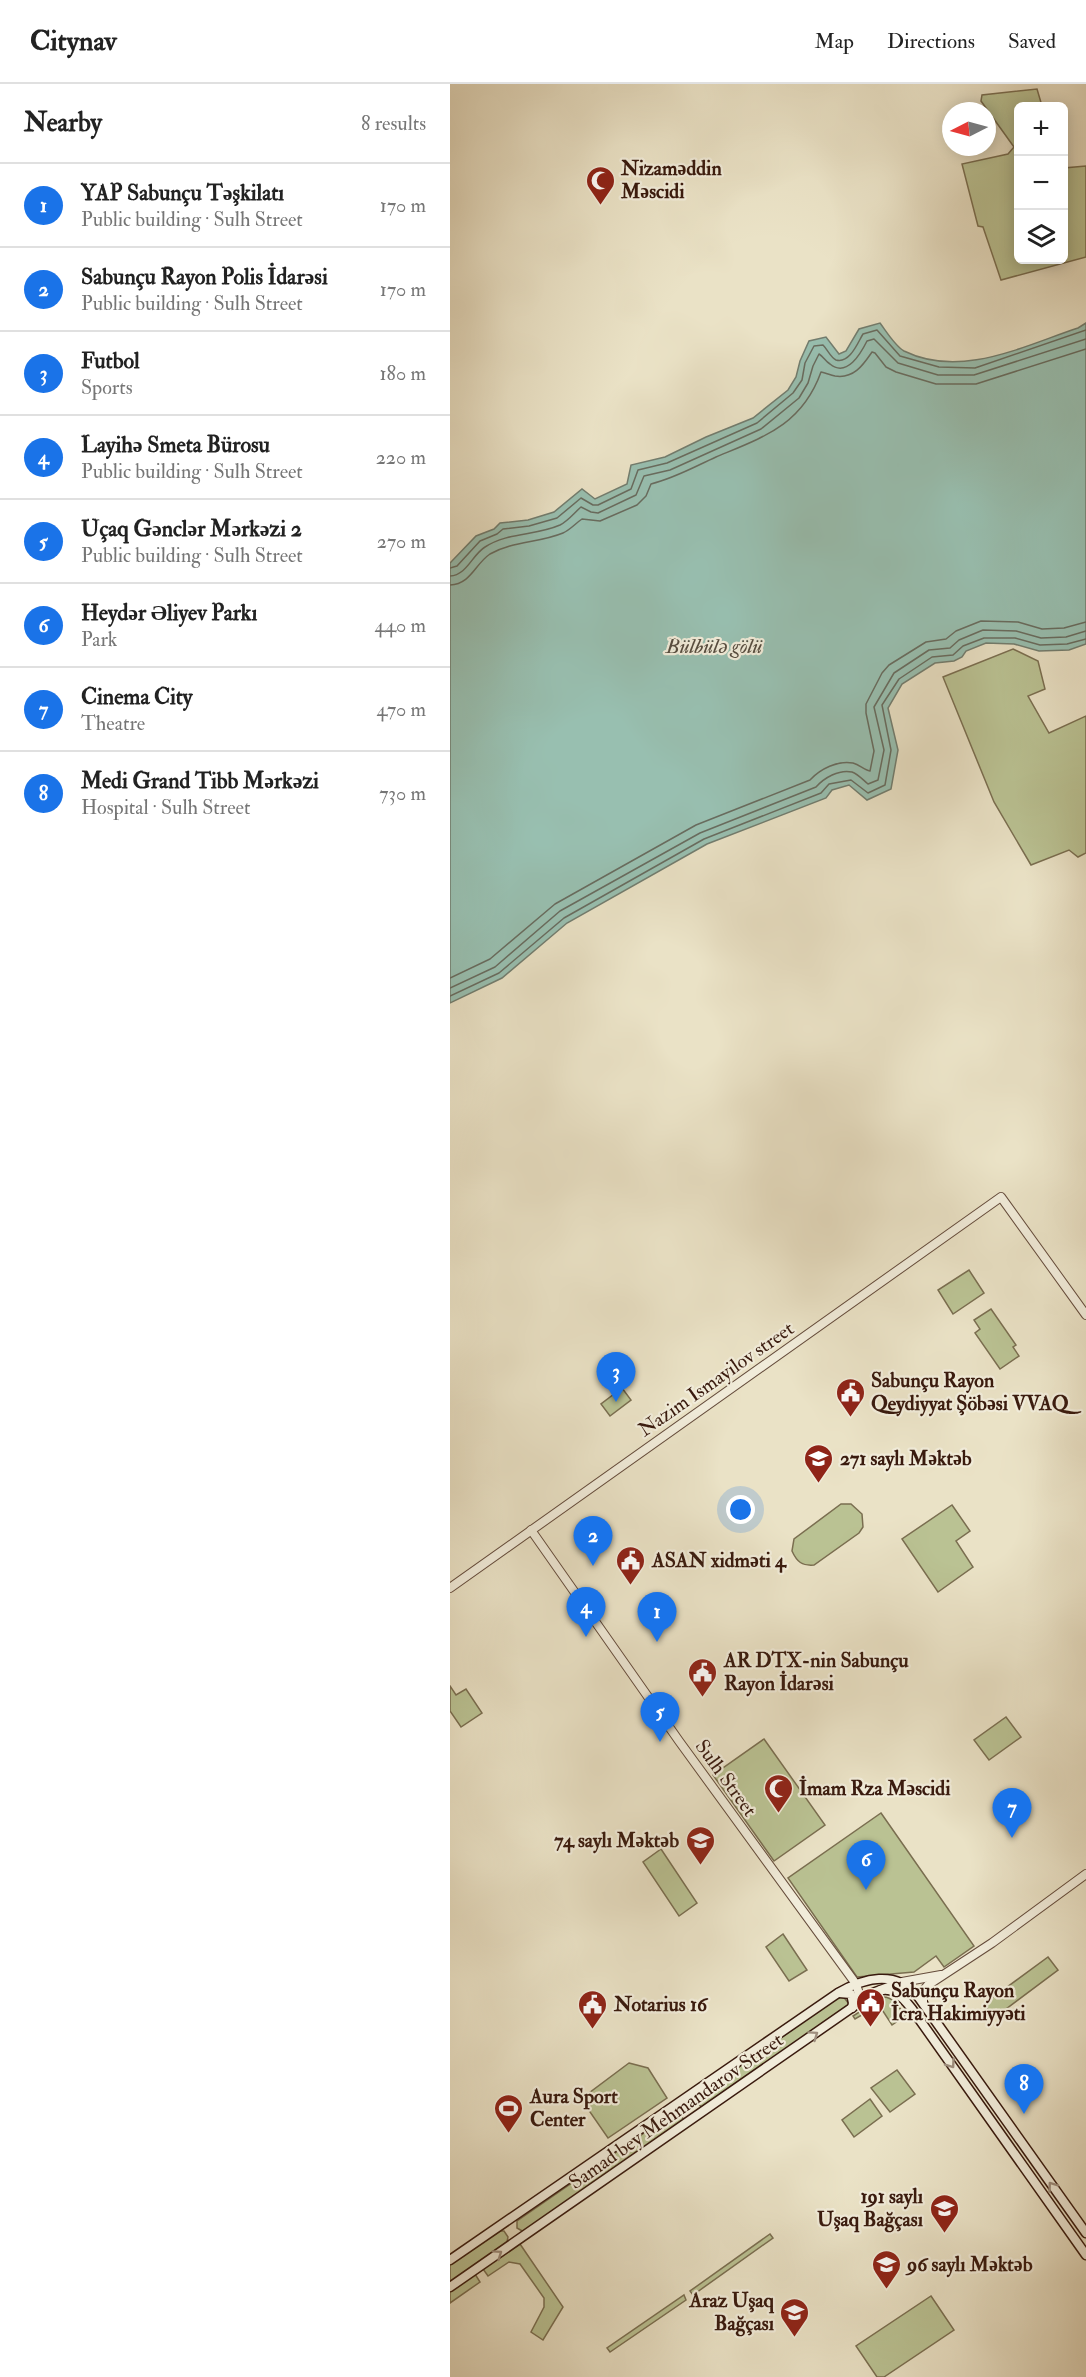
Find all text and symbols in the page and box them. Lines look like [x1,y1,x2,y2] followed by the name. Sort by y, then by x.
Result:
[30,24,117,59] text: Citynav
[814,28,854,55] text: Map
[887,28,975,55] text: Directions
[1008,28,1056,55] text: Saved
[942,102,996,156] north arrow
[1014,102,1068,264] map controls
[1014,102,1068,156] button: +
[24,107,102,139] text: Nearby
[361,111,426,136] text: 8 results
[620,156,722,204] place label: Nizaməddin Məscidi
[1014,156,1068,210] button: −
[584,164,616,206] mosque icon: Nizaməddin Məscidi
[81,179,284,207] text: YAP Sabunçu Təşkilatı
[40,193,47,218] text: 1
[380,193,426,218] text: 170 m
[81,207,303,232] text: Public building · Sulh Street
[1014,210,1068,264] button: layers
[81,263,328,291] text: Sabunçu Rayon Polis İdarəsi
[38,277,49,302] text: 2
[380,277,426,302] text: 170 m
[81,291,303,316] text: Public building · Sulh Street
[81,347,140,375] text: Futbol
[40,361,47,386] text: 3
[379,361,426,386] text: 180 m
[81,375,133,400] text: Sports
[81,431,270,459] text: Layihə Smeta Bürosu
[38,445,49,470] text: 4
[376,445,426,470] text: 220 m
[81,459,303,484] text: Public building · Sulh Street
[81,515,302,543] text: Uçaq Gənclər Mərkəzi 2
[39,529,48,554] text: 5
[377,529,426,554] text: 270 m
[81,543,303,568] text: Public building · Sulh Street
[81,599,257,627] text: Heydər Əliyev Parkı
[38,613,49,638] text: 6
[374,613,426,638] text: 440 m
[81,627,117,652] text: Park
[665,633,763,660] water label: Bülbülə gölü
[81,683,193,711] text: Cinema City
[39,697,48,722] text: 7
[377,697,426,722] text: 470 m
[81,711,145,736] text: Theatre
[81,767,319,795] text: Medi Grand Tibb Mərkəzi
[39,781,48,806] text: 8
[379,781,426,806] text: 730 m
[81,795,250,820] text: Hospital · Sulh Street
[633,1316,799,1442] street label: Nazim Ismayilov street
[596,1352,636,1402] pin: 3
[871,1368,1082,1417] place label: Sabunçu Rayon Qeydiyyat Şöbəsi VVAQ
[834,1376,866,1418] public building icon: Sabunçu Rayon Qeydiyyat Şöbəsi VVAQ
[803,1442,835,1484] school or university icon: 271 saylı Məktəb
[840,1446,972,1472] place label: 271 saylı Məktəb
[726,1495,755,1524] your location
[574,1516,612,1566] pin: 2
[615,1544,647,1586] public building icon: ASAN xidməti 4
[651,1548,787,1573] place label: ASAN xidməti 4
[566,1588,606,1637] pin: 4
[638,1592,676,1642] pin: 1
[723,1648,909,1697] place label: AR DTX-nin Sabunçu Rayon İdarəsi
[687,1656,719,1698] public building icon: AR DTX-nin Sabunçu Rayon İdarəsi
[640,1692,680,1742] pin: 5
[690,1734,763,1822] street label: Sulh Street
[762,1772,794,1814] mosque icon: İmam Rza Məscidi
[799,1775,951,1801] place label: İmam Rza Məscidi
[992,1788,1032,1838] pin: 7
[684,1824,716,1866] school or university icon: 74 saylı Məktəb
[554,1828,679,1854] place label: 74 saylı Məktəb
[846,1840,886,1890] pin: 6
[891,1978,1026,2027] place label: Sabunçu Rayon İcra Hakimiyyəti
[854,1986,886,2028] public building icon: Sabunçu Rayon İcra Hakimiyyəti
[577,1988,609,2030] public building icon: Notarius 16
[613,1992,709,2017] place label: Notarius 16
[564,2027,788,2195] street label: Samad bey Mehmandarov Street
[807,2031,818,2042] one-way arrow
[944,2058,955,2069] one-way arrow
[1004,2064,1044,2114] pin: 8
[529,2084,618,2132] place label: Aura Sport Center
[493,2092,525,2134] sports icon: Aura Sport Center
[1048,2181,1059,2192] one-way arrow
[817,2184,924,2233] place label: 191 saylı Uşaq Bağçası
[928,2192,960,2234] school or university icon: 191 saylı Uşaq Bağçası
[870,2248,902,2290] school or university icon: 96 saylı Məktəb
[492,2250,503,2261] one-way arrow
[905,2252,1033,2278] place label: 96 saylı Məktəb
[688,2288,775,2337] place label: Araz Uşaq Bağçası
[779,2296,811,2338] school or university icon: Araz Uşaq Bağçası

